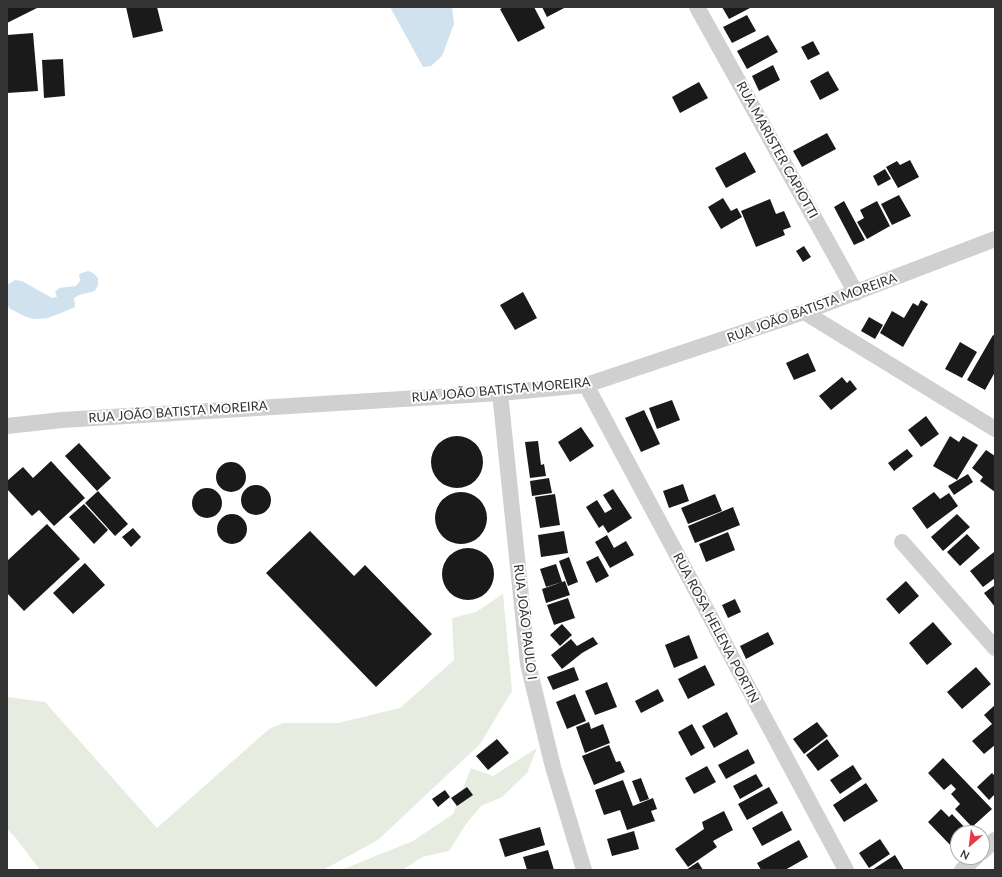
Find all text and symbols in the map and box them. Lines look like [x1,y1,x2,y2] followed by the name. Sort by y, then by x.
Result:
[733,79,821,221] street label: RUA MARISTER CAPIOTTI
[725,270,899,346] street label: RUA JOÃO BATISTA MOREIRA
[411,374,591,406] street label: RUA JOÃO BATISTA MOREIRA
[88,398,268,426] street label: RUA JOÃO BATISTA MOREIRA
[670,550,762,706] street label: RUA ROSA HELENA PORTIN
[510,563,540,681] street label: RUA JOÃO PAULO I
[950,825,990,865] north arrow
[958,847,971,863] text: N

